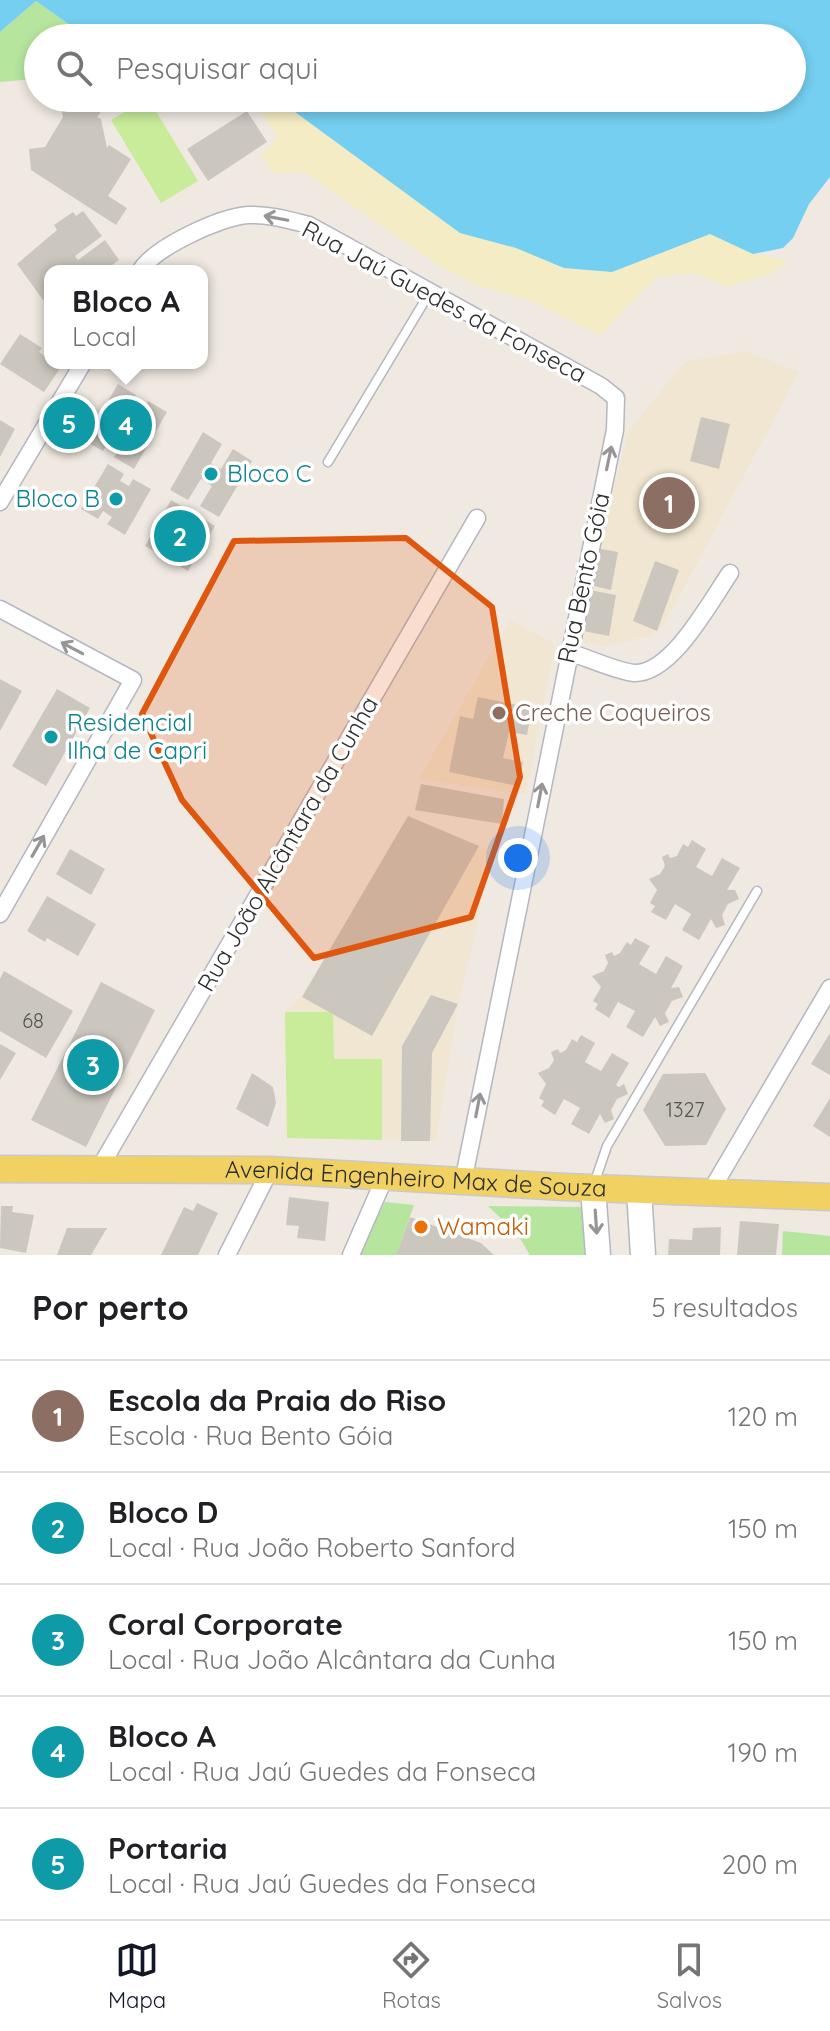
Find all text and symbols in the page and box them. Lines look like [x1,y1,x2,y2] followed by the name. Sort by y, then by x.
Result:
[24,24,806,112] search box
[52,46,96,90] icon: search
[116,49,318,87] text: Pesquisar aqui
[264,210,290,225] one-way arrow
[297,213,592,389] street label: Rua Jaú Guedes da Fonseca
[44,265,208,369] popup
[72,282,180,320] text: Bloco A
[72,320,137,353] text: Local
[43,393,95,453] pin: 5
[100,395,152,455] pin: 4
[602,446,617,472] one-way arrow
[227,458,311,488] place label: Bloco C
[202,465,220,483] marker: Bloco C
[643,473,695,533] pin: 1
[16,483,100,513] place label: Bloco B
[107,490,125,508] marker: Bloco B
[550,490,616,666] street label: Rua Bento Góia
[154,506,206,566] pin: 2
[61,639,84,655] one-way arrow
[190,691,384,996] street label: Rua João Alcântara da Cunha
[515,697,711,727] place label: Creche Coqueiros
[490,704,508,722] marker: Creche Coqueiros
[67,707,207,765] place label: Residencial Ilha de Capri
[42,728,60,746] marker: Residencial Ilha de Capri
[533,783,548,809] one-way arrow
[31,835,47,858] one-way arrow
[498,838,538,878] your location
[22,1008,44,1033] house number: 68
[67,1035,119,1095] pin: 3
[471,1093,486,1119] one-way arrow
[666,1097,704,1122] house number: 1327
[225,1154,607,1203] street label: Avenida Engenheiro Max de Souza
[589,1208,604,1235] one-way arrow
[437,1211,529,1241] place label: Wamaki
[412,1218,430,1236] marker: Wamaki
[32,1286,189,1329] text: Por perto
[651,1291,798,1324] text: 5 resultados
[108,1381,446,1419] text: Escola da Praia do Riso
[53,1400,63,1433] text: 1
[728,1400,798,1433] text: 120 m
[108,1419,393,1452] text: Escola · Rua Bento Góia
[108,1493,218,1531] text: Bloco D
[51,1512,65,1545] text: 2
[728,1512,798,1545] text: 150 m
[108,1531,516,1564] text: Local · Rua João Roberto Sanford
[108,1605,343,1643] text: Coral Corporate
[51,1624,65,1657] text: 3
[728,1624,798,1657] text: 150 m
[108,1643,556,1676] text: Local · Rua João Alcântara da Cunha
[108,1717,216,1755] text: Bloco A
[50,1736,66,1769] text: 4
[728,1736,798,1769] text: 190 m
[108,1755,536,1788] text: Local · Rua Jaú Guedes da Fonseca
[108,1829,228,1867] text: Portaria
[51,1848,65,1881] text: 5
[722,1848,798,1881] text: 200 m
[108,1867,536,1900] text: Local · Rua Jaú Guedes da Fonseca
[108,1938,166,2014] tab: Mapa
[382,1938,441,2014] tab: Rotas
[657,1938,722,2014] tab: Salvos

